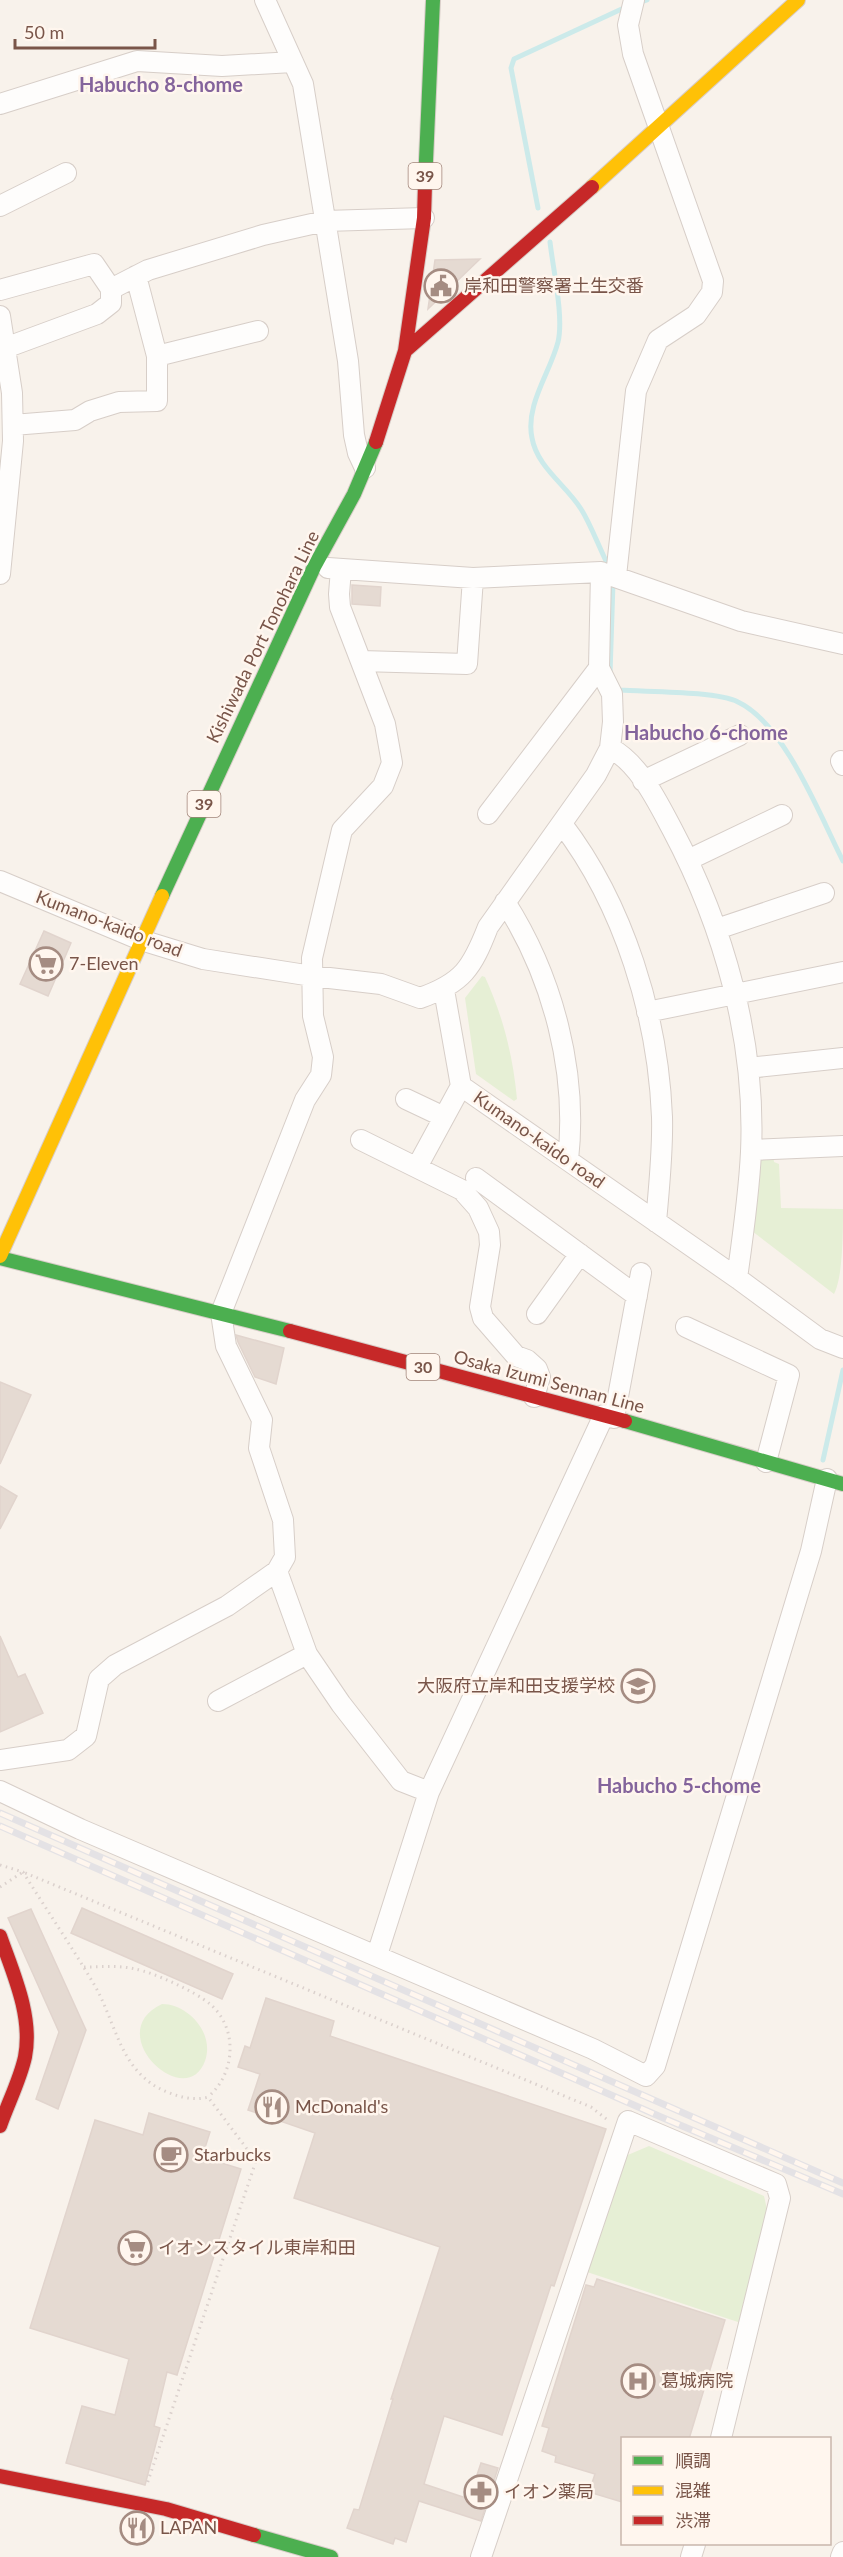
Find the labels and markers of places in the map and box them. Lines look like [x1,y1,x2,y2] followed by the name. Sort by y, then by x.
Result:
[423,268,459,304] public building icon: 岸和田警察署土生交番
[464,274,644,296] place label: 岸和田警察署土生交番
[28,946,64,982] supermarket icon: 7-Eleven
[69,952,139,974] place label: 7-Eleven
[620,1668,656,1704] school or university icon: 大阪府立岸和田支援学校
[417,1674,615,1696] place label: 大阪府立岸和田支援学校
[254,2089,290,2125] restaurant icon: McDonald's
[295,2095,389,2117] place label: McDonald's
[153,2137,189,2173] cafe icon: Starbucks
[194,2143,271,2165] place label: Starbucks
[117,2230,153,2266] supermarket icon: イオンスタイル東岸和田
[158,2236,356,2258] place label: イオンスタイル東岸和田
[620,2363,656,2399] hospital icon: 葛城病院
[661,2369,733,2391] place label: 葛城病院
[463,2474,499,2510] pharmacy icon: イオン薬局
[504,2480,594,2502] place label: イオン薬局
[119,2510,155,2546] restaurant icon: LAPAN
[160,2516,217,2538] place label: LAPAN

